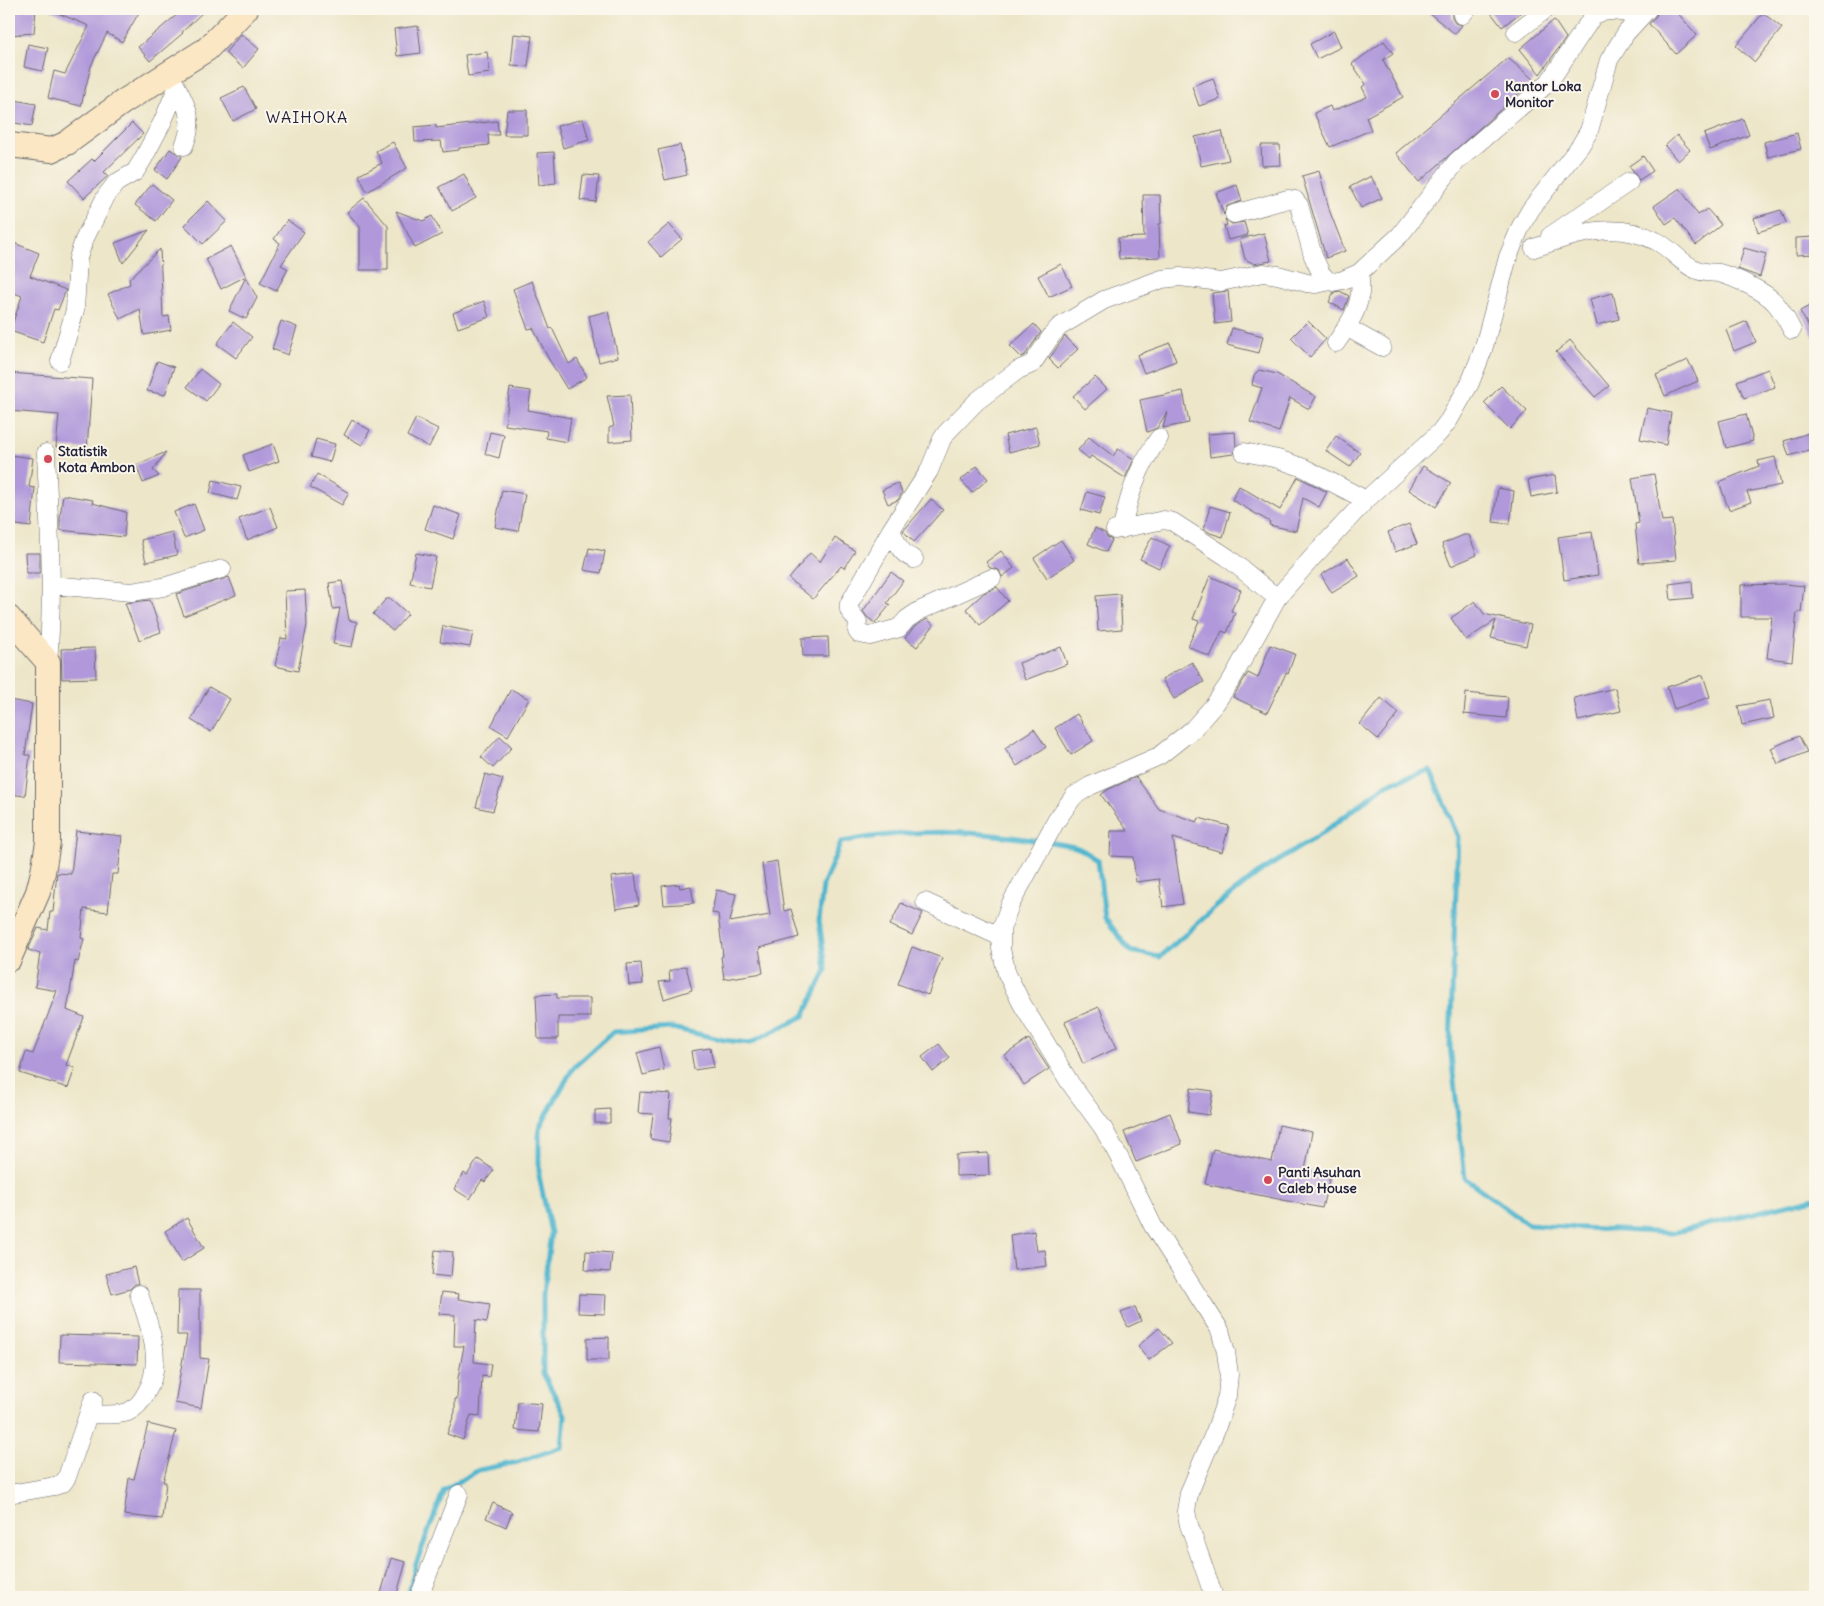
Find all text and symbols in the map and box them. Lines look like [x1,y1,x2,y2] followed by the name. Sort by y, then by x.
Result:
[1505,77,1582,111] place label: Kantor Loka Monitor
[1489,88,1501,100] marker: Kantor Loka Monitor
[266,107,348,127] district label: WAIHOKA
[58,442,135,476] place label: Statistik Kota Ambon
[42,453,54,465] marker: Statistik Kota Ambon
[1278,1163,1361,1197] place label: Panti Asuhan Caleb House
[1262,1174,1274,1186] marker: Panti Asuhan Caleb House

